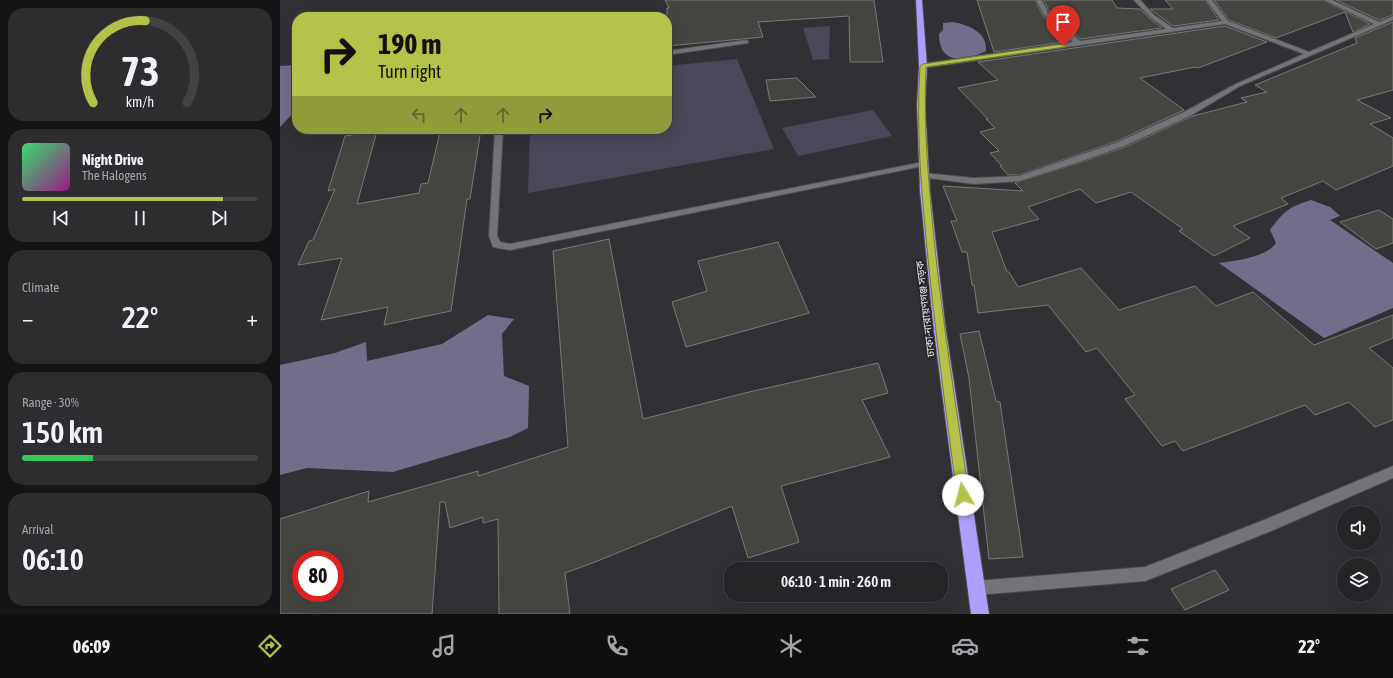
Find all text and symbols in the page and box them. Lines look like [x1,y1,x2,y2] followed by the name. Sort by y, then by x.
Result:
[1046,5,1080,46] pin
[1052,11,1074,33] icon: arrive
[312,28,364,80] icon: right
[378,28,441,60] text: 190 m
[120,46,160,94] text: 73
[378,61,441,82] text: Turn right
[126,93,154,109] text: km/h
[408,104,430,126] icon: left
[450,104,472,126] icon: ahead
[492,104,514,126] icon: ahead
[534,104,556,126] icon: right
[82,151,144,168] text: Night Drive
[82,168,147,183] text: The Halogens
[50,207,72,229] icon: previous
[129,207,151,229] icon: pause
[208,207,230,229] icon: next
[913,260,937,359] street label: ঢাকা-নারায়ণগঞ্জ সড়ক
[22,280,59,295] text: Climate
[122,300,158,334] text: 22°
[22,305,33,331] text: −
[247,305,258,331] text: +
[22,395,79,410] text: Range · 30%
[22,415,103,449] text: 150 km
[942,474,984,516] position arrow
[1337,506,1381,602] map controls
[1337,506,1381,550] button: sound
[22,522,54,537] text: Arrival
[22,542,84,576] text: 06:10
[292,550,344,602] speed limit sign: 80
[1337,558,1381,602] button: layers
[781,573,891,590] text: 06:10 · 1 min · 260 m
[256,632,284,660] icon: directions
[430,632,458,660] icon: music
[603,632,631,660] icon: phone
[777,632,805,660] icon: climate
[951,632,979,660] icon: car
[1124,632,1152,660] icon: filters
[73,636,110,657] text: 06:09
[1298,636,1320,657] text: 22°

